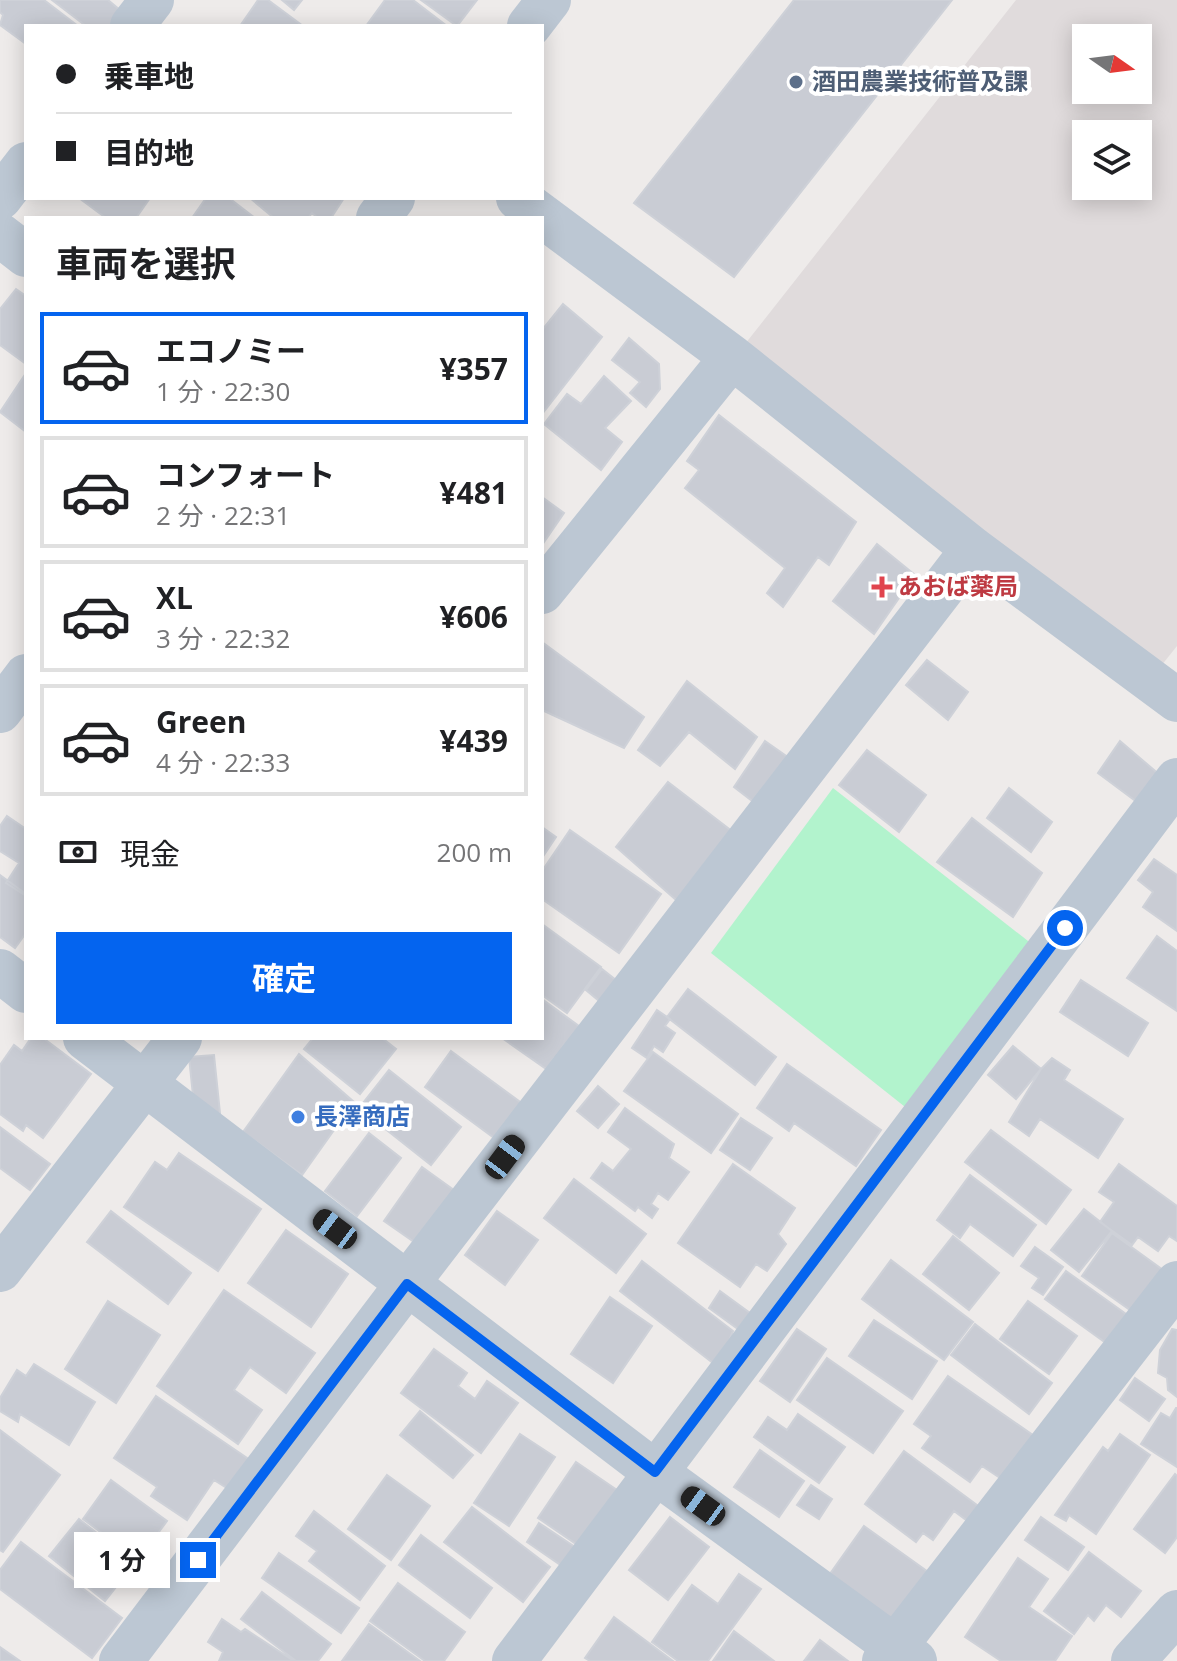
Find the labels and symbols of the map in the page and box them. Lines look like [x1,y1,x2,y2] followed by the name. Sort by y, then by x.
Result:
[1072,24,1152,104] north arrow
[812,64,1028,97] place label: 酒田農業技術普及課
[787,73,805,91] marker: 酒田農業技術普及課
[898,569,1018,602] place label: あおば薬局
[873,578,891,596] marker: あおば薬局
[1047,910,1083,946] route start
[314,1099,410,1132] place label: 長澤商店
[289,1108,307,1126] marker: 長澤商店
[481,1131,529,1183] car
[309,1205,361,1253] car
[677,1482,729,1530] car
[74,1532,170,1588] callout: 1 分
[180,1542,216,1578] route end

